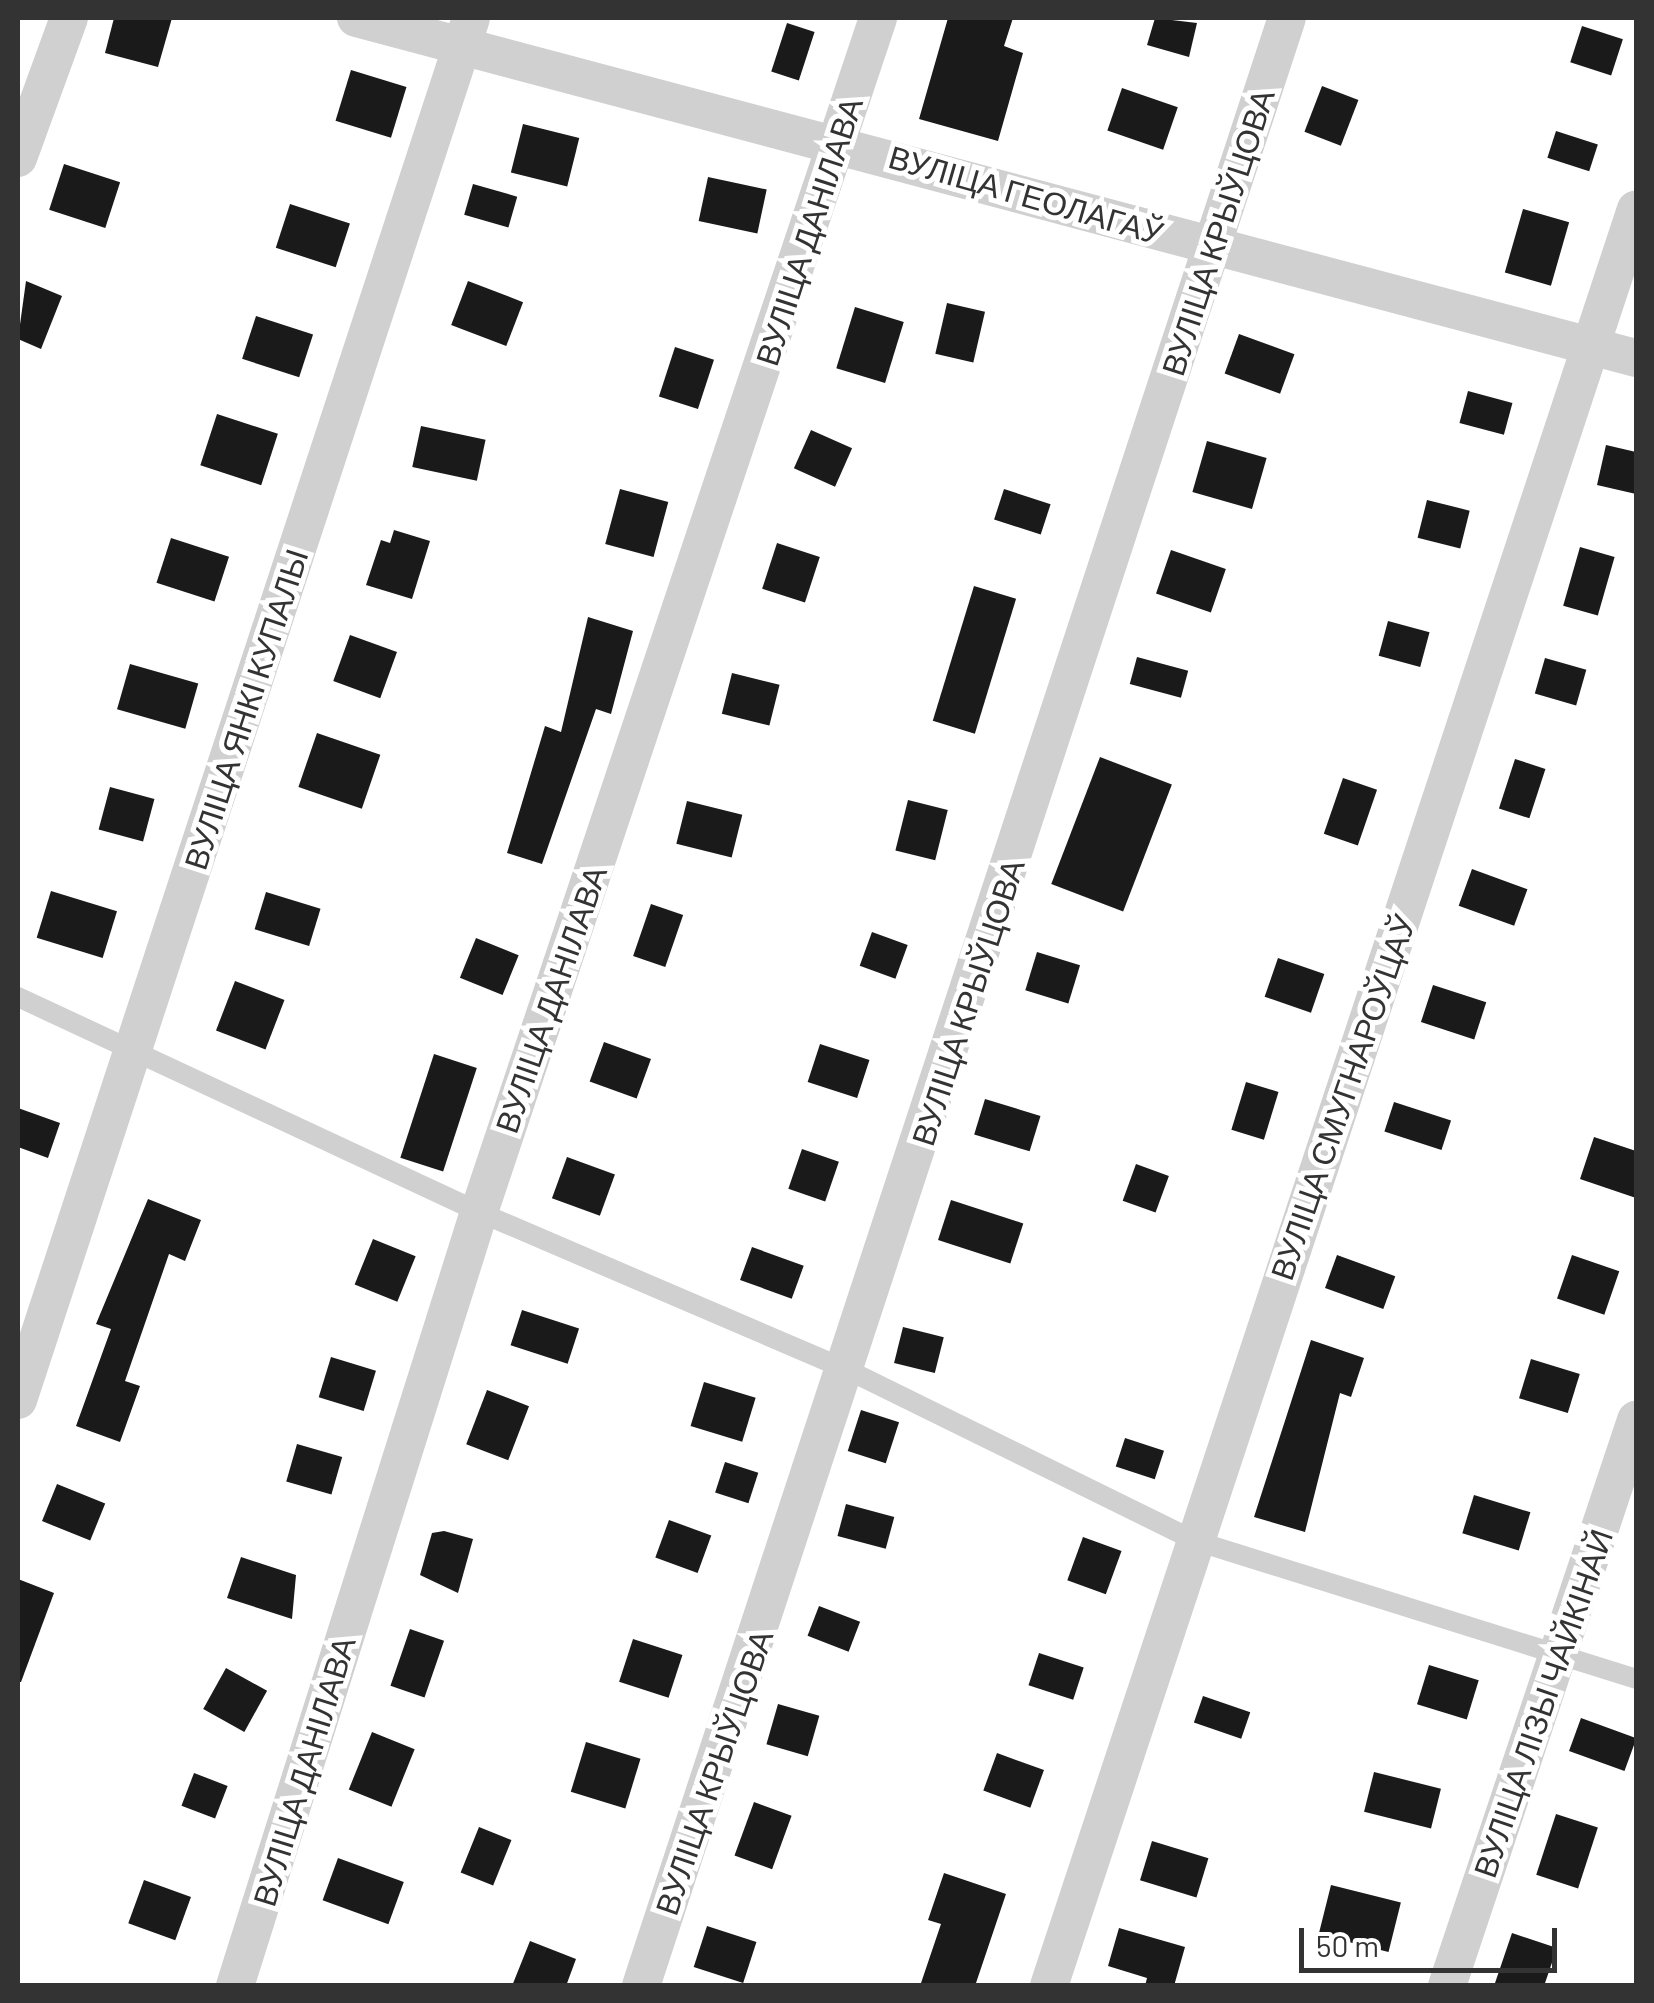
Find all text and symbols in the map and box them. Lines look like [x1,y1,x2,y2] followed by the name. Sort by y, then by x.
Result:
[1153,84,1281,380] street label: ВУЛІЦА КРЫЎЦОВА
[747,92,869,370] street label: ВУЛІЦА ДАНІЛАВА
[885,137,1167,251] street label: ВУЛІЦА ГЕОЛАГАЎ
[175,544,315,874] street label: ВУЛІЦА ЯНКІ КУПАЛЫ
[903,854,1031,1150] street label: ВУЛІЦА КРЫЎЦОВА
[486,860,614,1138] street label: ВУЛІЦА ДАНІЛАВА
[1261,909,1423,1285] street label: ВУЛІЦА СМУГНАРОЎЦАЎ
[1464,1524,1620,1882] street label: ВУЛІЦА ЛІЗЫ ЧАЙКІНАЙ
[646,1624,780,1920] street label: ВУЛІЦА КРЫЎЦОВА
[244,1632,362,1910] street label: ВУЛІЦА ДАНІЛАВА
[1304,1908,1562,1970] scale bar
[1316,1927,1379,1963] text: 50 m

